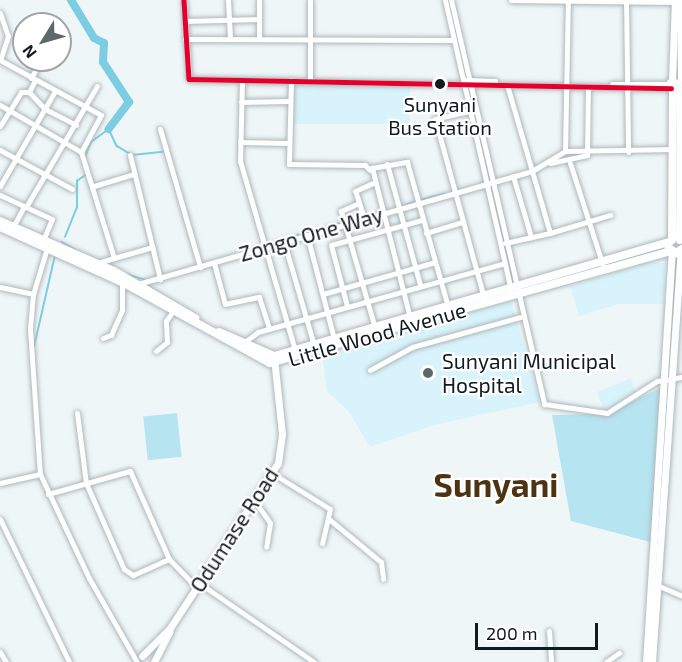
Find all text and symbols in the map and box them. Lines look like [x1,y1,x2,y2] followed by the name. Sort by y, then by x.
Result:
[12,12,72,72] north arrow
[18,42,40,62] text: N
[434,78,446,90] marker: Sunyani Bus Station
[388,93,492,140] place label: Sunyani Bus Station
[236,201,386,267] street label: Zongo One Way
[285,296,469,372] street label: Little Wood Avenue
[442,348,616,398] place label: Sunyani Municipal Hospital
[419,364,437,382] marker: Sunyani Municipal Hospital
[185,463,283,597] street label: Odumase Road
[434,465,558,505] district label: Sunyani
[478,611,601,649] scale bar
[486,622,538,644] text: 200 m

